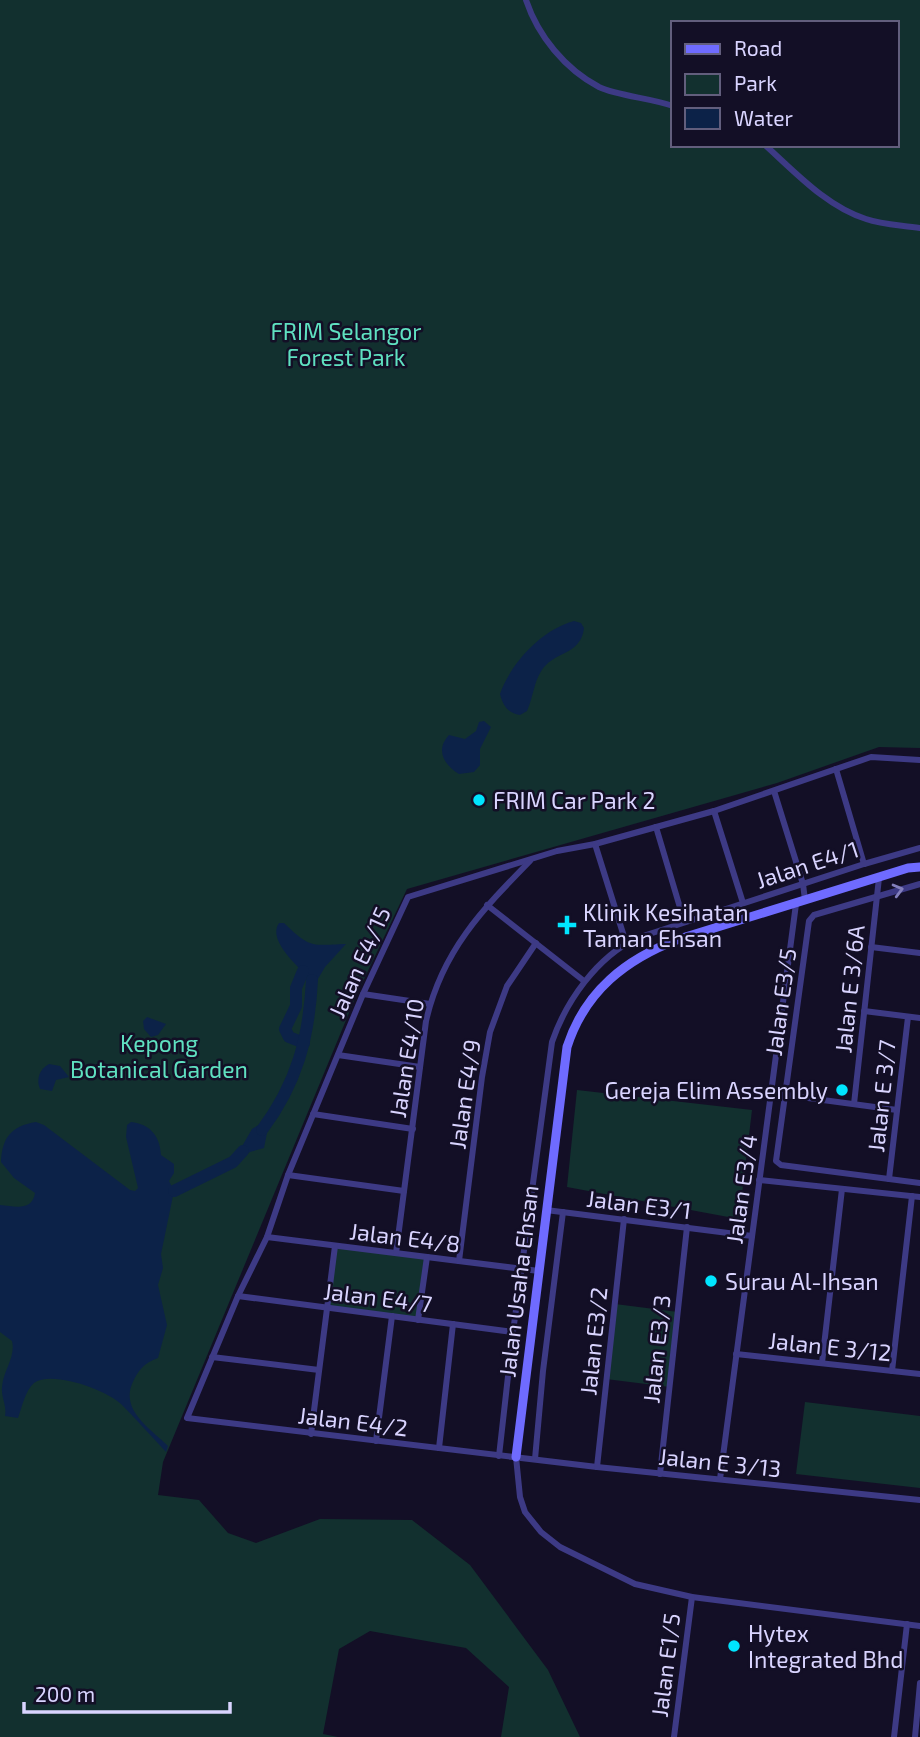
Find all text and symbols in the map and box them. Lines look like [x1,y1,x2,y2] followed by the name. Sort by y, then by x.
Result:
[671,21,899,147] legend
[734,35,782,60] text: Road
[734,70,777,95] text: Park
[734,105,793,130] text: Water
[270,317,422,371] park label: FRIM Selangor Forest Park
[493,786,655,814] place label: FRIM Car Park 2
[471,792,487,808] marker: FRIM Car Park 2
[752,834,862,894] street label: Jalan E4/1
[892,884,904,898] one-way arrow
[583,898,749,952] place label: Klinik Kesihatan Taman Ehsan
[322,902,396,1022] street label: Jalan E4/15
[557,915,577,935] marker: Klinik Kesihatan Taman Ehsan
[828,923,870,1054] street label: Jalan E 3/6A
[759,946,801,1058] street label: Jalan E3/5
[383,996,429,1120] street label: Jalan E4/10
[70,1029,248,1083] park label: Kepong Botanical Garden
[442,1037,486,1151] street label: Jalan E4/9
[861,1038,901,1154] street label: Jalan E 3/7
[605,1076,828,1104] place label: Gereja Elim Assembly
[834,1082,850,1098] marker: Gereja Elim Assembly
[719,1133,763,1245] street label: Jalan E3/4
[492,1183,544,1379] street label: Jalan Usaha Ehsan
[585,1184,693,1224] street label: Jalan E3/1
[348,1216,462,1258] street label: Jalan E4/8
[725,1267,879,1295] place label: Surau Al-Ihsan
[703,1273,719,1289] marker: Surau Al-Ihsan
[322,1276,434,1318] street label: Jalan E4/7
[573,1285,613,1397] street label: Jalan E3/2
[636,1293,676,1405] street label: Jalan E3/3
[767,1326,893,1366] street label: Jalan E 3/12
[297,1400,409,1442] street label: Jalan E4/2
[657,1442,783,1482] street label: Jalan E 3/13
[645,1611,685,1719] street label: Jalan E1/5
[748,1619,903,1673] place label: Hytex Integrated Bhd
[726,1638,742,1654] marker: Hytex Integrated Bhd
[24,1670,231,1714] scale bar
[35,1681,95,1706] text: 200 m

